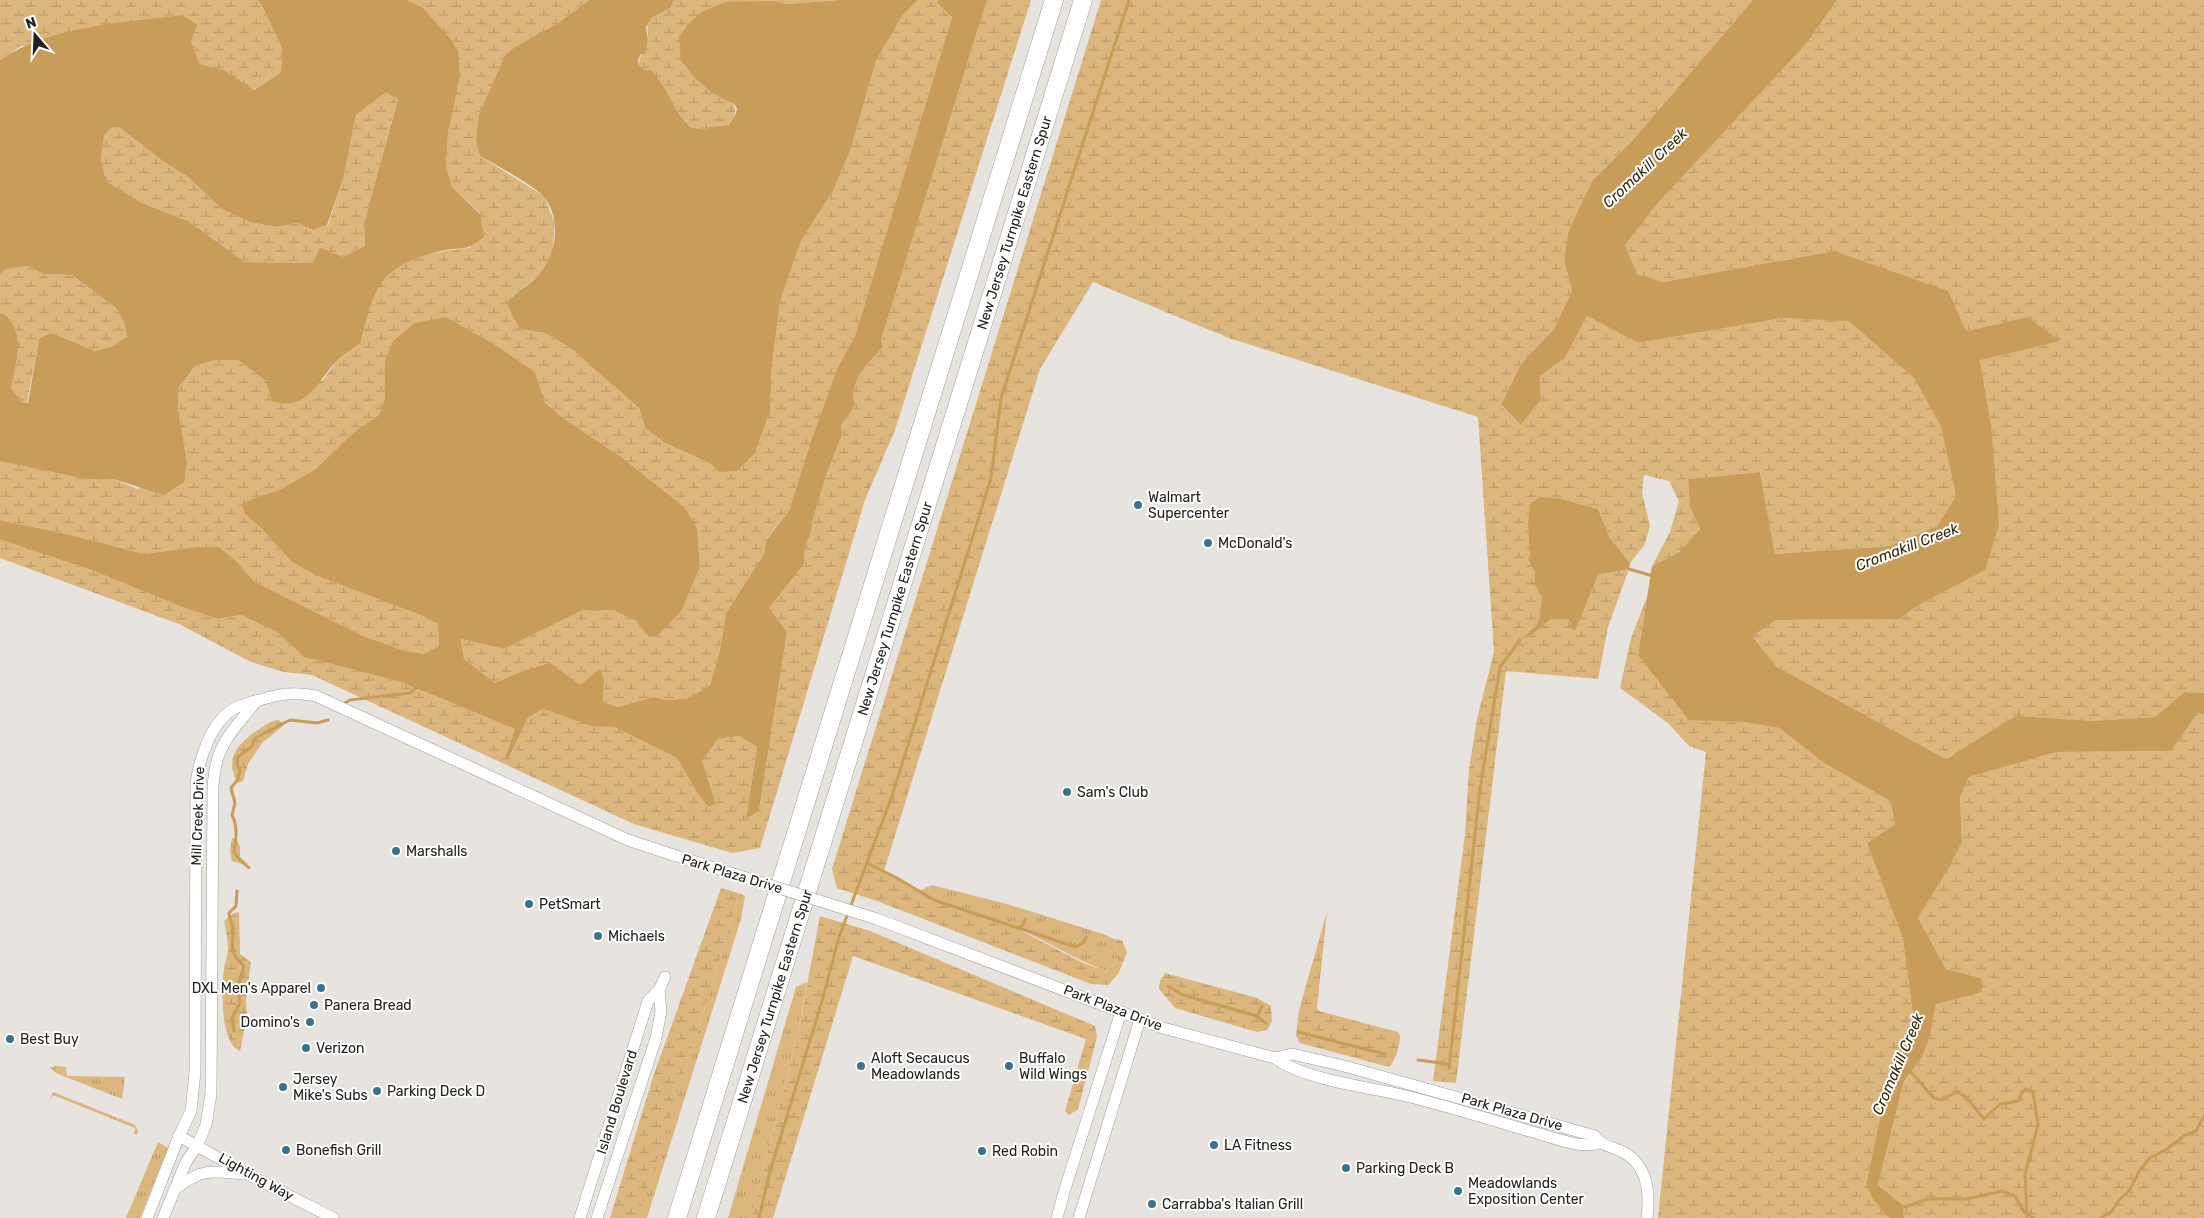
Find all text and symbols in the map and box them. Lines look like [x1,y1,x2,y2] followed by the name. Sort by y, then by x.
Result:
[10,10,60,60] north arrow
[23,14,38,33] text: N
[973,113,1055,332] street label: New Jersey Turnpike Eastern Spur
[1599,124,1691,212] water label: Cromakill Creek
[1148,489,1230,522] place label: Walmart Supercenter
[854,499,936,718] street label: New Jersey Turnpike Eastern Spur
[1132,499,1144,511] marker: Walmart Supercenter
[1853,519,1961,575] water label: Cromakill Creek
[1218,535,1292,552] place label: McDonald's
[1202,537,1214,549] marker: McDonald's
[188,766,208,866] street label: Mill Creek Drive
[1077,784,1148,801] place label: Sam's Club
[1061,786,1073,798] marker: Sam's Club
[406,843,468,860] place label: Marshalls
[390,845,402,857] marker: Marshalls
[680,851,785,897] street label: Park Plaza Drive
[734,887,816,1105] street label: New Jersey Turnpike Eastern Spur
[539,896,601,913] place label: PetSmart
[523,898,535,910] marker: PetSmart
[608,928,665,945] place label: Michaels
[592,930,604,942] marker: Michaels
[192,980,311,997] place label: DXL Men's Apparel
[1061,981,1165,1035] street label: Park Plaza Drive
[315,982,327,994] marker: DXL Men's Apparel
[324,997,412,1014] place label: Panera Bread
[308,999,320,1011] marker: Panera Bread
[1868,1010,1928,1118] water label: Cromakill Creek
[240,1014,300,1031] place label: Domino's
[304,1016,316,1028] marker: Domino's
[20,1031,79,1048] place label: Best Buy
[4,1033,16,1045] marker: Best Buy
[316,1040,365,1057] place label: Verizon
[300,1042,312,1054] marker: Verizon
[593,1048,641,1156] street label: Island Boulevard
[871,1050,970,1083] place label: Aloft Secaucus Meadowlands
[1019,1050,1087,1083] place label: Buffalo Wild Wings
[855,1060,867,1072] marker: Aloft Secaucus Meadowlands
[1003,1060,1015,1072] marker: Buffalo Wild Wings
[293,1071,368,1104] place label: Jersey Mike's Subs
[277,1081,289,1093] marker: Jersey Mike's Subs
[387,1083,485,1100] place label: Parking Deck D
[371,1085,383,1097] marker: Parking Deck D
[1459,1089,1565,1135] street label: Park Plaza Drive
[1224,1137,1292,1154] place label: LA Fitness
[1208,1139,1220,1151] marker: LA Fitness
[296,1142,381,1159] place label: Bonefish Grill
[992,1143,1058,1160] place label: Red Robin
[280,1144,292,1156] marker: Bonefish Grill
[976,1145,988,1157] marker: Red Robin
[216,1149,297,1205] street label: Lighting Way
[1356,1160,1454,1177] place label: Parking Deck B
[1340,1162,1352,1174] marker: Parking Deck B
[1468,1175,1585,1208] place label: Meadowlands Exposition Center
[1452,1185,1464,1197] marker: Meadowlands Exposition Center
[1162,1196,1303,1213] place label: Carrabba's Italian Grill
[1146,1198,1158,1210] marker: Carrabba's Italian Grill

